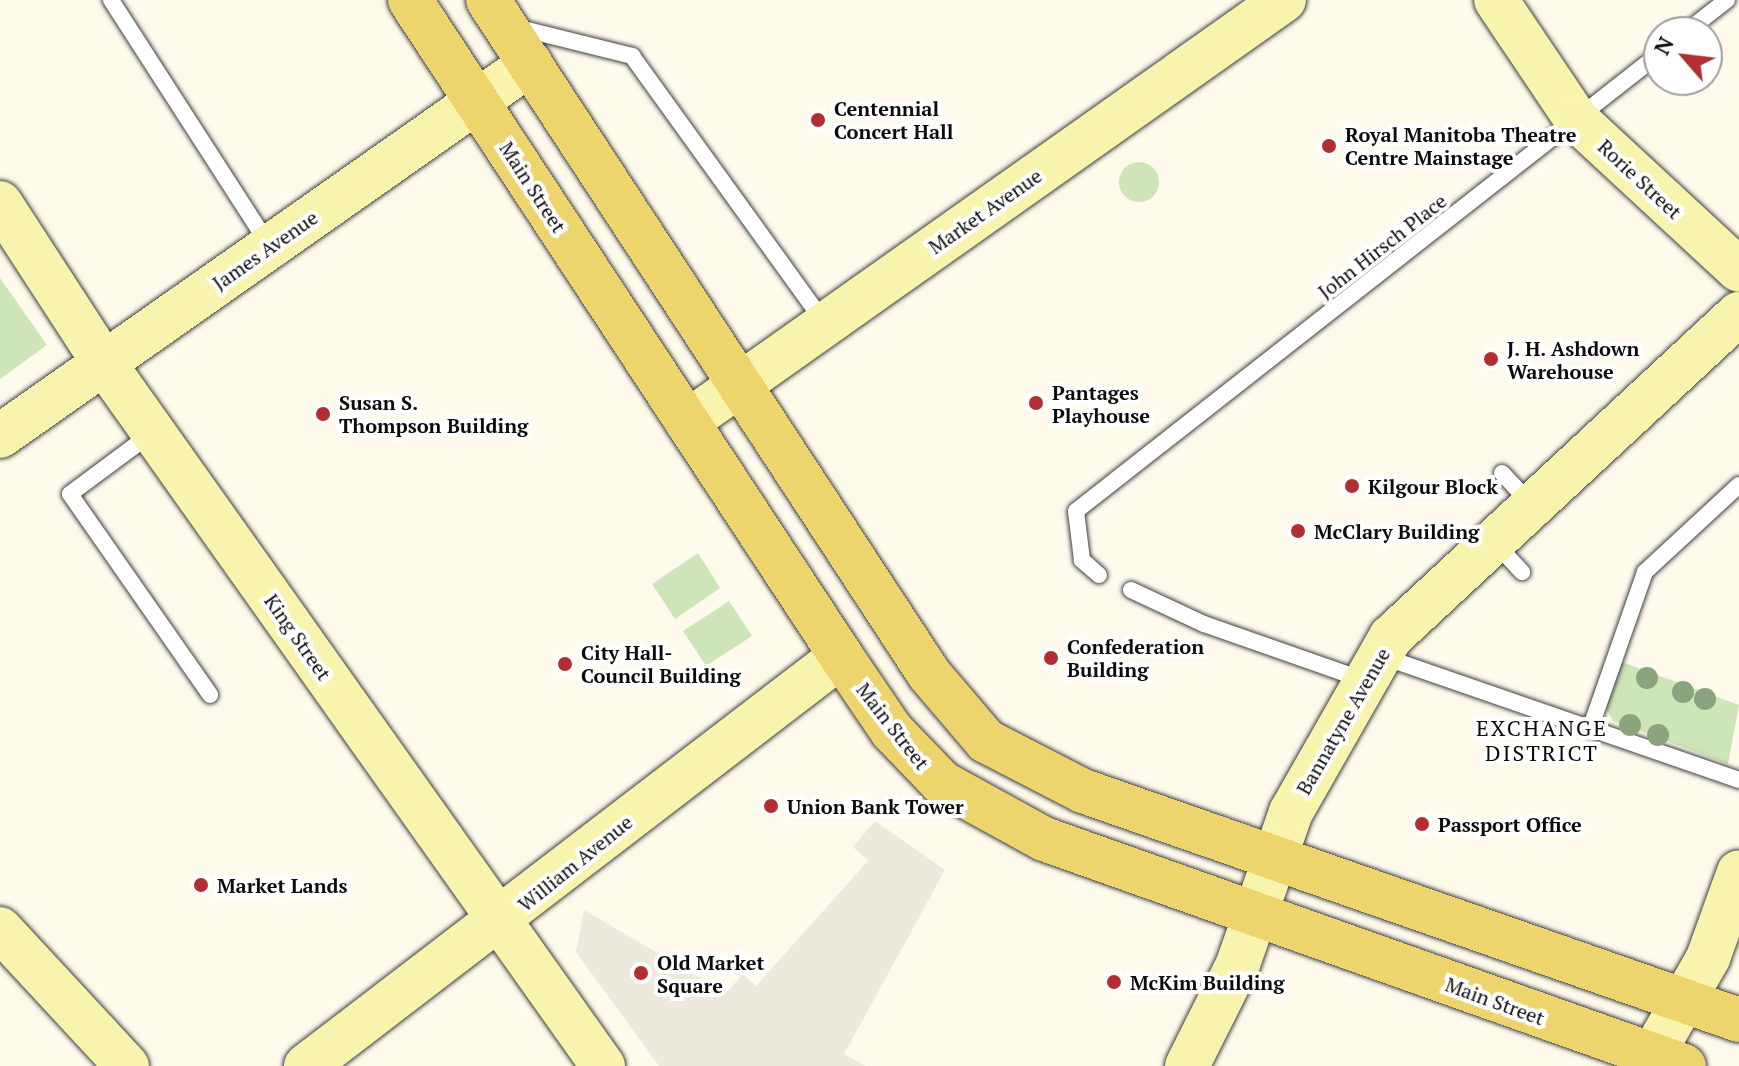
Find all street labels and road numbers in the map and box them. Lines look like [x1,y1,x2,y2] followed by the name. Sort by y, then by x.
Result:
[1593,134,1687,224] street label: Rorie Street
[495,137,571,237] street label: Main Street
[924,163,1046,259] street label: Market Avenue
[1313,188,1451,304] street label: John Hirsch Place
[208,205,322,295] street label: James Avenue
[260,589,336,685] street label: King Street
[1291,643,1395,799] street label: Bannatyne Avenue
[852,678,934,774] street label: Main Street
[513,809,637,917] street label: William Avenue
[1442,972,1548,1030] street label: Main Street

